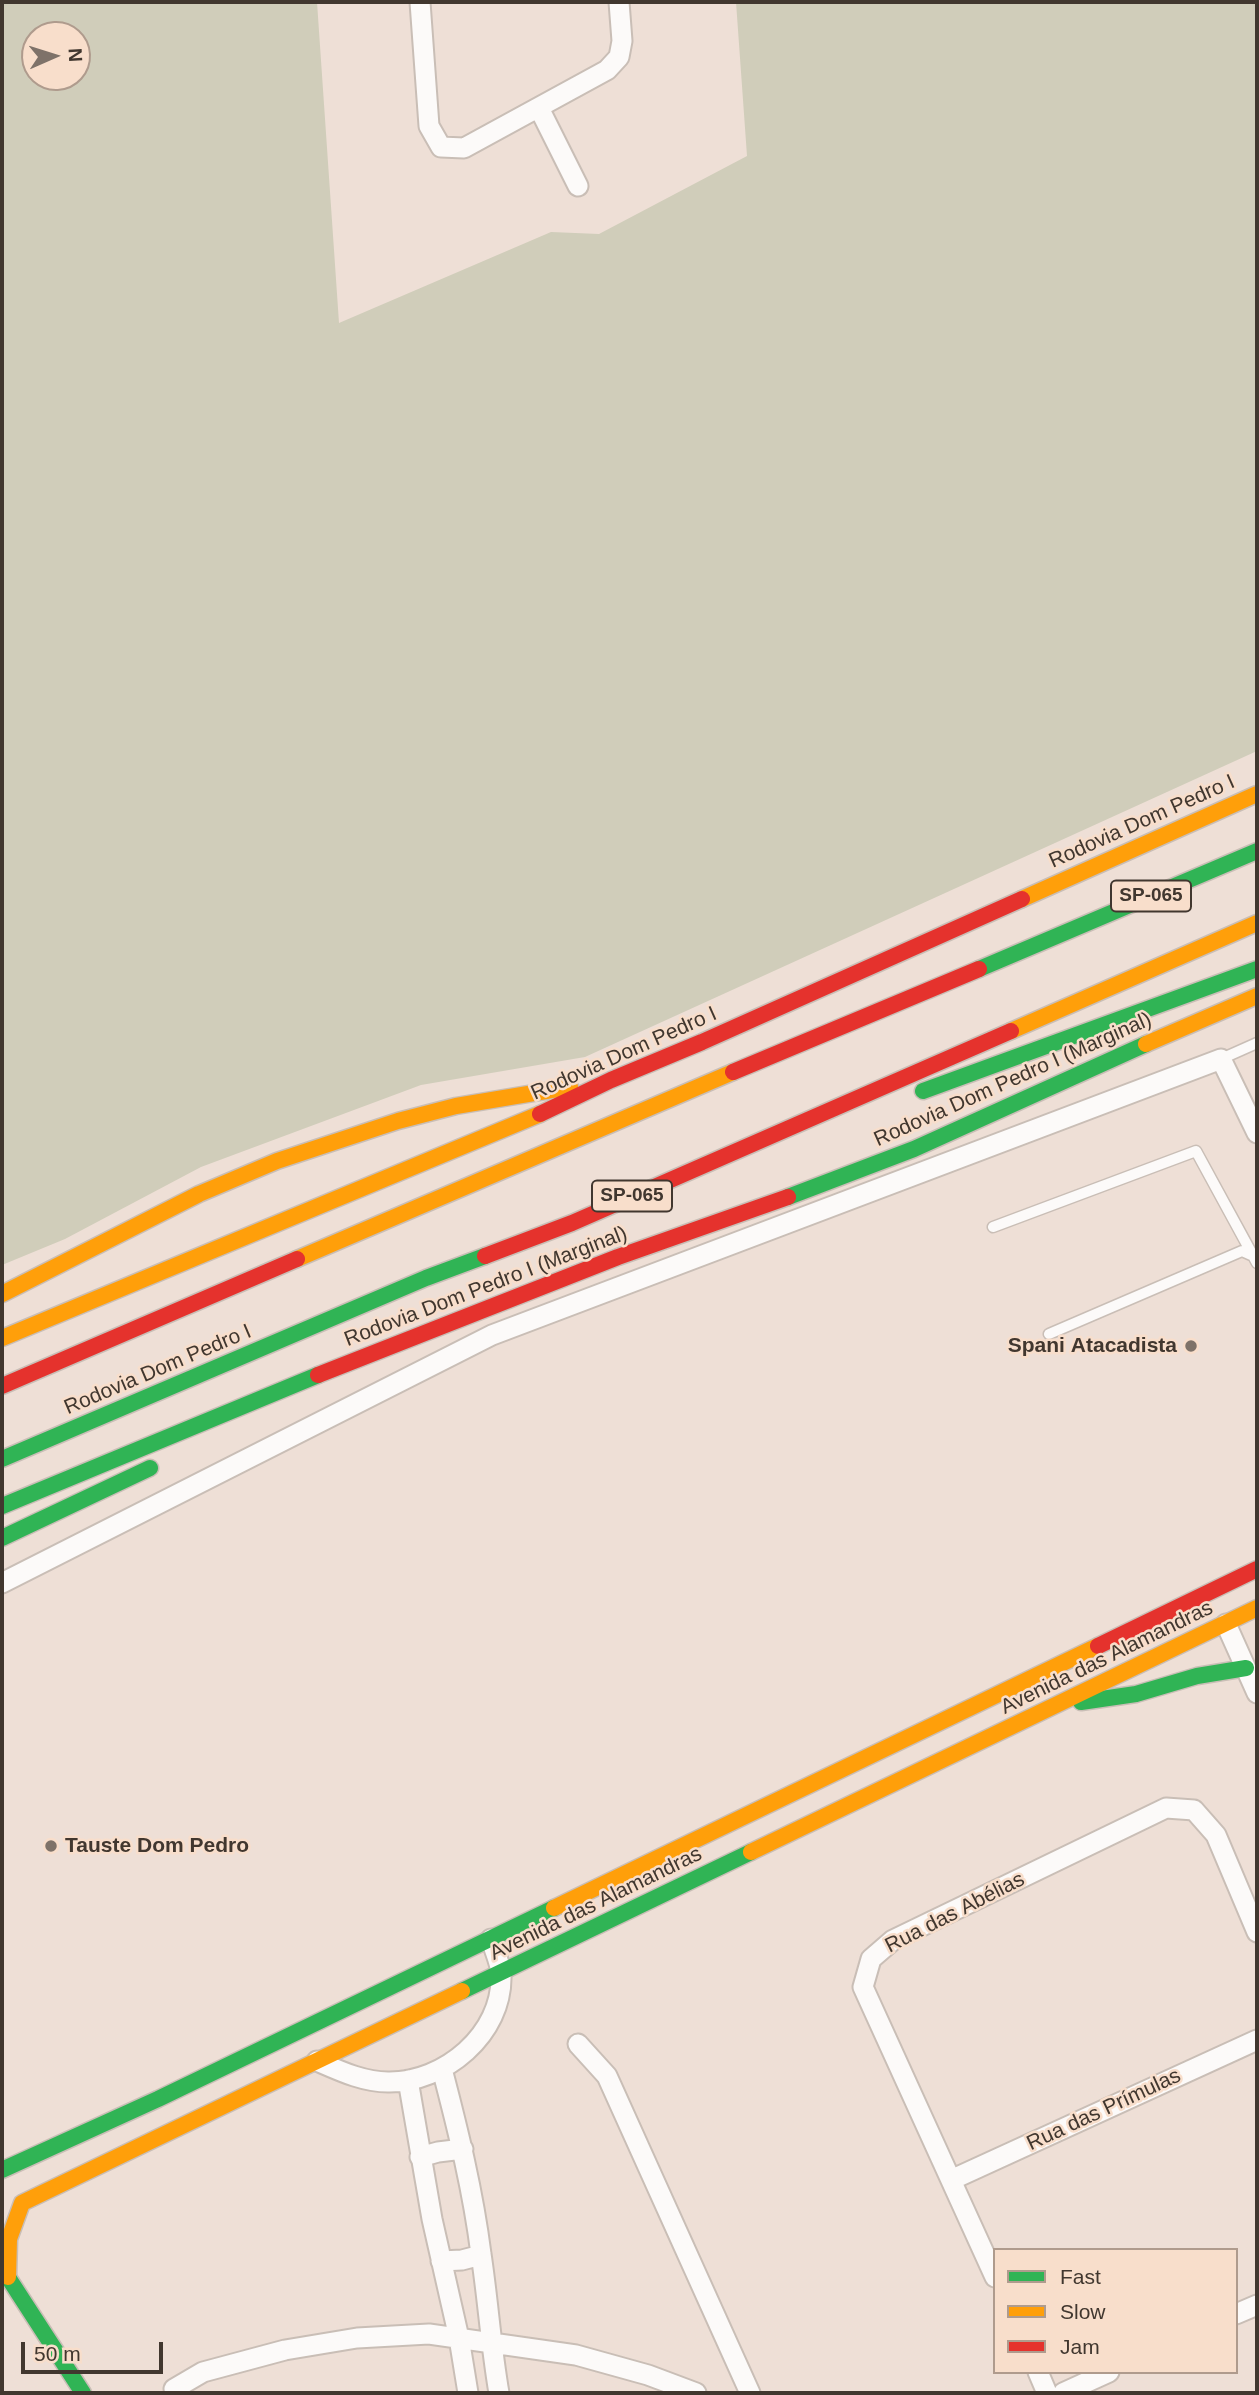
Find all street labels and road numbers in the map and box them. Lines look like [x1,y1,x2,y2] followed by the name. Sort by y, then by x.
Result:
[1045,770,1239,874] street label: Rodovia Dom Pedro I
[1111,880,1191,912] road number: SP-065
[527,1002,721,1106] street label: Rodovia Dom Pedro I
[870,1007,1156,1153] street label: Rodovia Dom Pedro I (Marginal)
[592,1180,672,1212] road number: SP-065
[341,1221,631,1353] street label: Rodovia Dom Pedro I (Marginal)
[61,1319,255,1421] street label: Rodovia Dom Pedro I
[997,1596,1217,1720] street label: Avenida das Alamandras
[486,1842,706,1966] street label: Avenida das Alamandras
[881,1867,1029,1959] street label: Rua das Abélias
[1023,2063,1185,2157] street label: Rua das Prímulas

